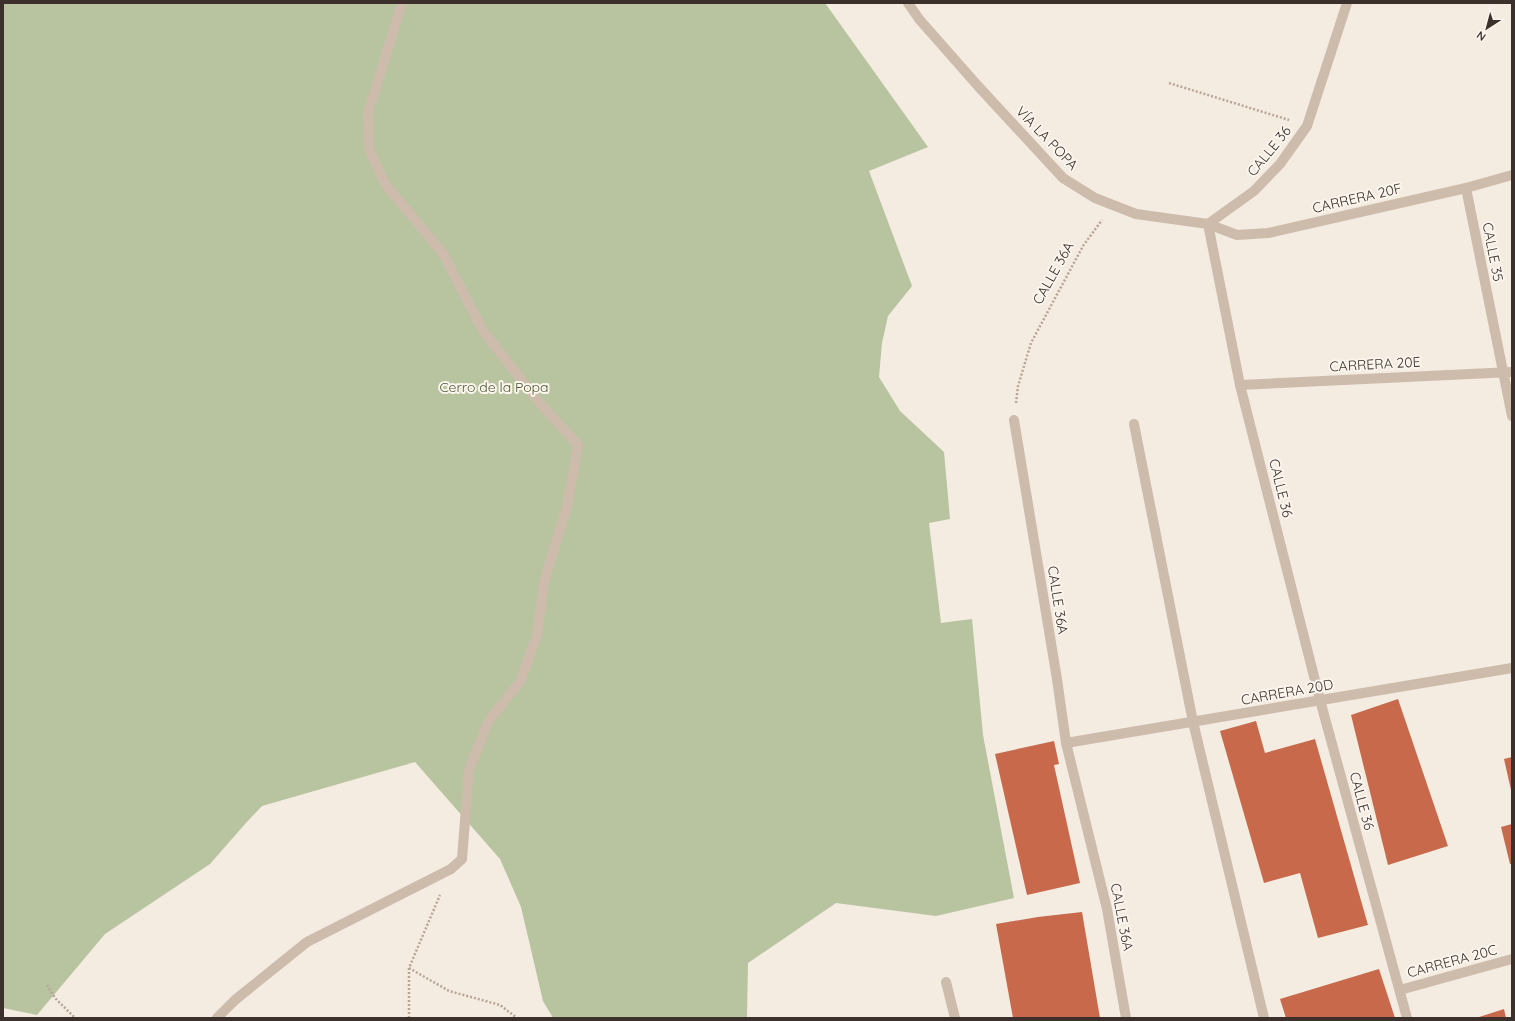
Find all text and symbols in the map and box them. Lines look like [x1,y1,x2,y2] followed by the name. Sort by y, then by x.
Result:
[1467,8,1507,48] north arrow
[1474,28,1489,44] text: N
[1012,102,1082,174] street label: VÍA LA POPA
[1243,122,1295,180] street label: CALLE 36
[1311,179,1404,217] street label: CARRERA 20F
[1478,221,1508,283] street label: CALLE 35
[1028,239,1078,307] street label: CALLE 36A
[1329,353,1421,375] street label: CARRERA 20E
[439,378,549,396] park label: Cerro de la Popa
[1265,457,1297,520] street label: CALLE 36
[1044,565,1072,635] street label: CALLE 36A
[1239,675,1335,709] street label: CARRERA 20D
[1346,770,1379,833] street label: CALLE 36
[1107,882,1137,952] street label: CALLE 36A
[1405,940,1499,982] street label: CARRERA 20C

